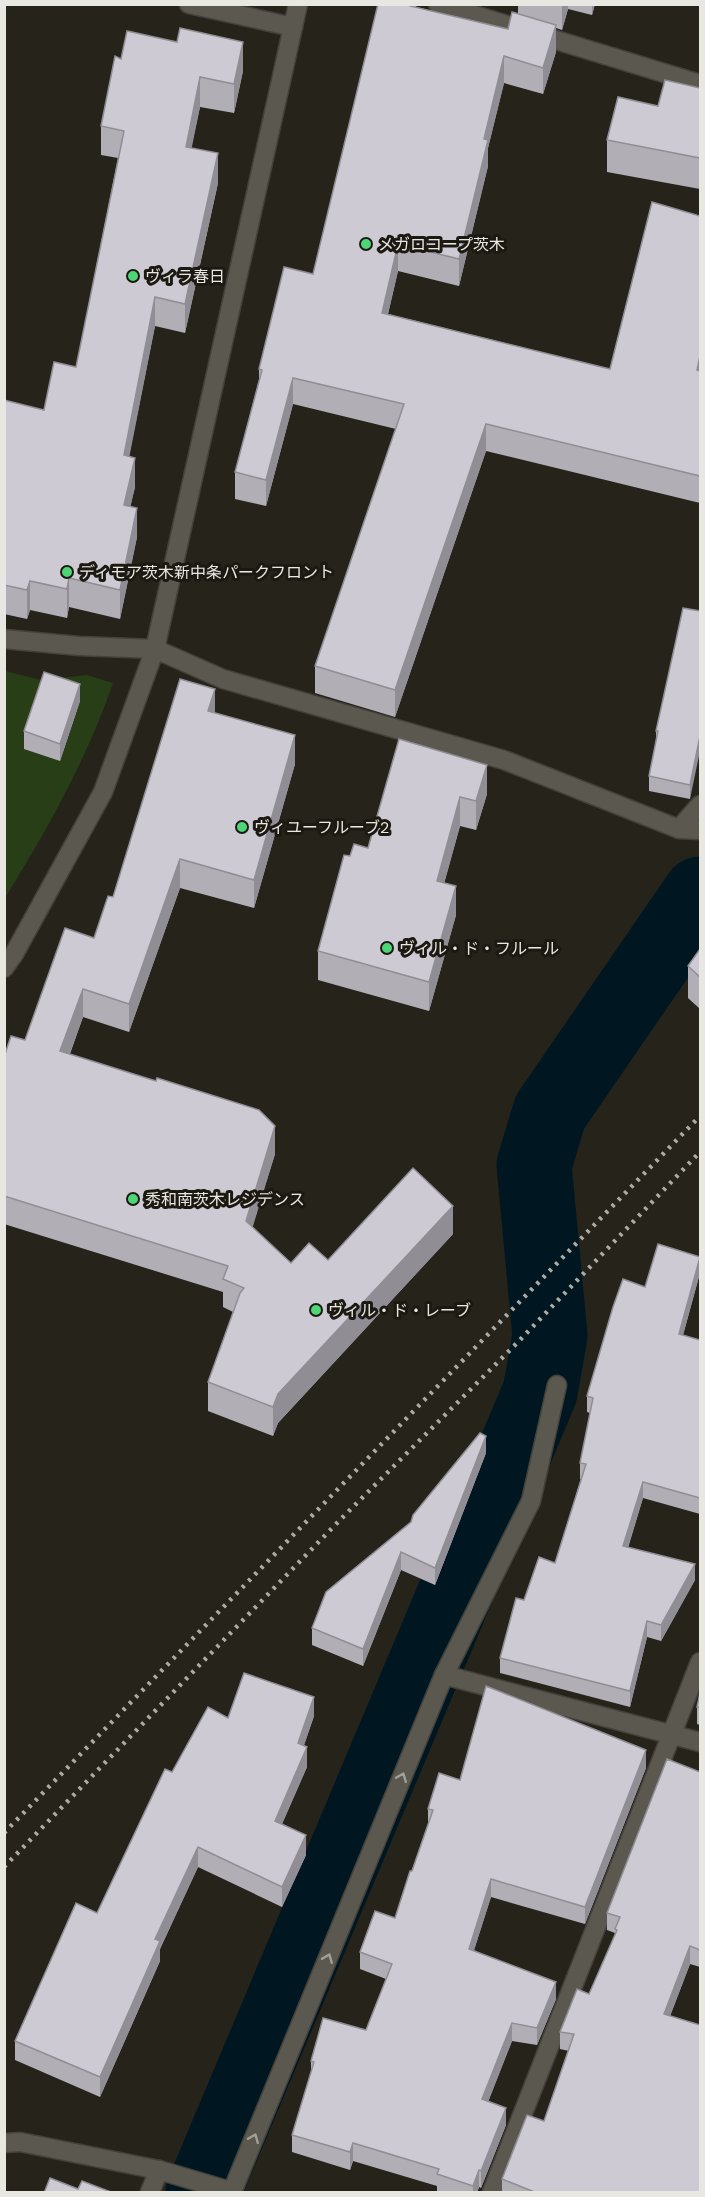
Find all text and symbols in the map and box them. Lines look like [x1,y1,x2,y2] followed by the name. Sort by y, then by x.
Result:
[378,234,505,255] place label: メガロコープ茨木
[359,237,373,251] marker: メガロコープ茨木
[145,266,225,287] place label: ヴィラ春日
[126,269,140,283] marker: ヴィラ春日
[79,562,334,583] place label: ディモア茨木新中条パークフロント
[60,565,74,579] marker: ディモア茨木新中条パークフロント
[254,817,389,838] place label: ヴィユーフルーブ2
[235,820,249,834] marker: ヴィユーフルーブ2
[399,938,559,959] place label: ヴィル・ド・フルール
[380,941,394,955] marker: ヴィル・ド・フルール
[145,1189,305,1210] place label: 秀和南茨木レジデンス
[126,1192,140,1206] marker: 秀和南茨木レジデンス
[328,1300,471,1321] place label: ヴィル・ド・レーブ
[309,1303,323,1317] marker: ヴィル・ド・レーブ
[395,1773,407,1784] one-way arrow
[321,1953,333,1964] one-way arrow
[247,2134,259,2145] one-way arrow

